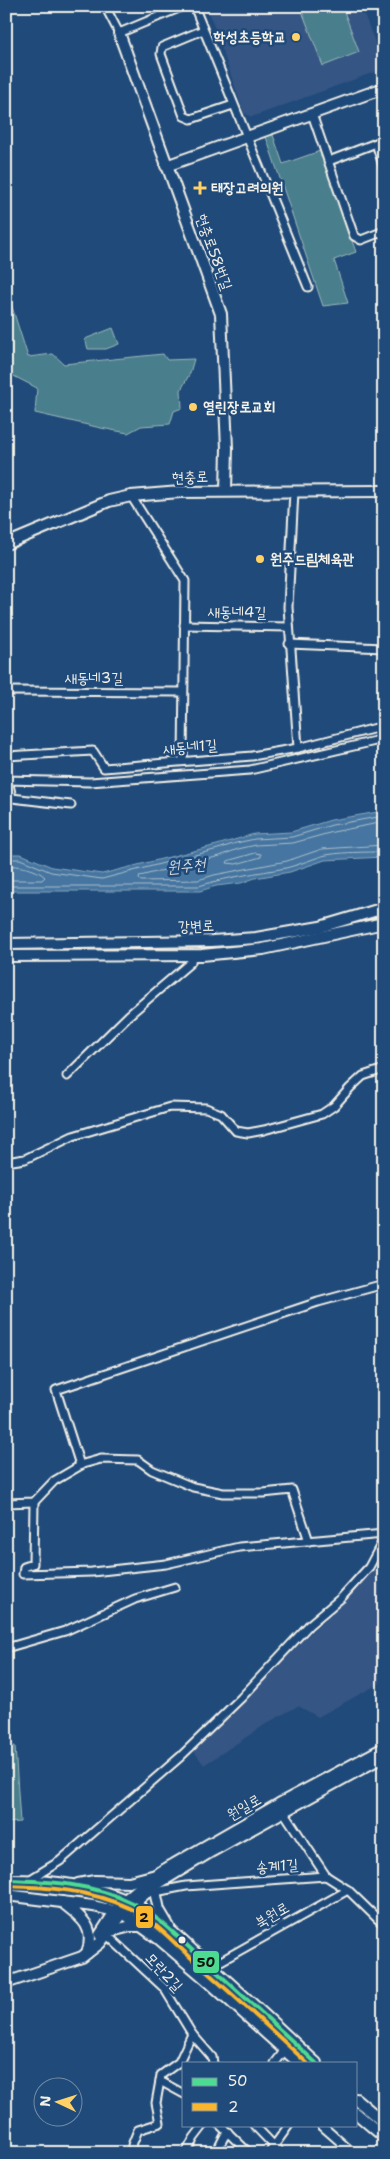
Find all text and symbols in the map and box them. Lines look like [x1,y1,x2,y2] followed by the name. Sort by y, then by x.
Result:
[213,27,286,47] place label: 학성초등학교
[290,31,302,43] marker: 학성초등학교
[211,178,283,198] place label: 태장고려의원
[193,181,207,195] marker: 태장고려의원
[191,211,237,293] street label: 현충로58번길
[203,397,275,417] place label: 열린장로교회
[187,401,199,413] marker: 열린장로교회
[172,466,208,488] street label: 현충로
[270,549,355,569] place label: 원주드림체육관
[254,553,266,565] marker: 원주드림체육관
[207,601,267,623] street label: 새동네4길
[65,668,123,688] street label: 새동네3길
[162,735,218,759] street label: 새동네1길
[166,853,208,878] water label: 원주천
[178,915,214,937] street label: 강변로
[223,1789,265,1825] street label: 원일로
[255,1855,299,1877] street label: 송계1길
[251,1897,293,1933] street label: 북원로
[135,1905,154,1929] line badge: 2
[139,1908,149,1926] text: 2
[177,1935,187,1945] unlabelled marker
[141,1948,187,1996] street label: 모란2길
[192,1950,220,1974] line badge: 50
[197,1953,215,1971] text: 50
[182,2062,358,2126] legend
[228,2071,248,2091] text: 50
[32,2076,82,2126] north arrow
[36,2095,54,2107] text: N
[228,2097,239,2117] text: 2

